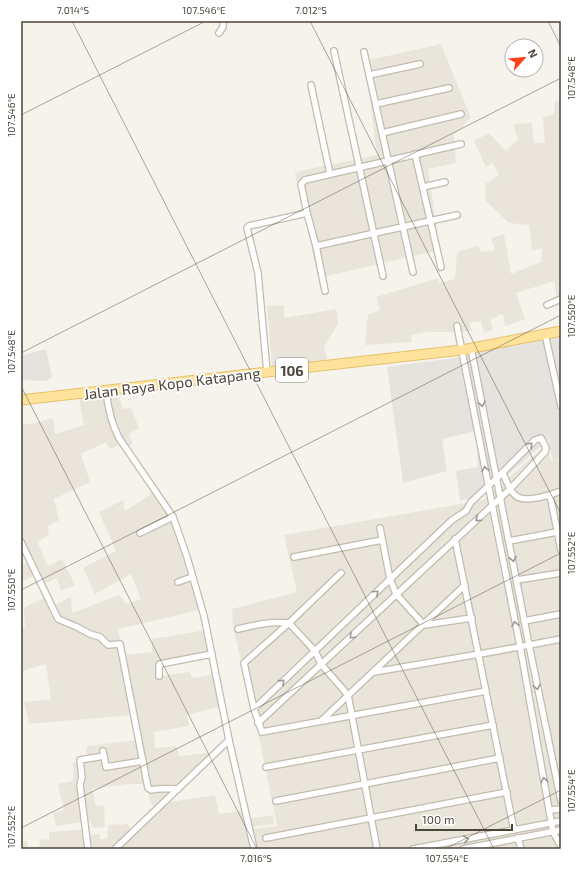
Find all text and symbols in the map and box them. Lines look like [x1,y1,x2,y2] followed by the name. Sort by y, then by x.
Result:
[57,4,90,16] text: 7.014°S
[182,4,226,16] text: 107.546°E
[295,4,327,16] text: 7.012°S
[504,38,544,78] north arrow
[526,47,541,60] text: N
[565,56,577,100] text: 107.548°E
[5,93,17,137] text: 107.546°E
[565,294,577,337] text: 107.550°E
[5,330,17,374] text: 107.548°E
[276,358,308,382] road number: 106
[83,363,262,403] street label: Jalan Raya Kopo Katapang
[478,401,486,407] one-way arrow
[525,442,533,450] one-way arrow
[482,466,490,472] one-way arrow
[475,514,482,521] one-way arrow
[565,531,577,574] text: 107.552°E
[508,556,516,563] one-way arrow
[5,568,17,611] text: 107.550°E
[371,590,379,597] one-way arrow
[512,621,520,627] one-way arrow
[349,631,357,639] one-way arrow
[277,679,285,687] one-way arrow
[533,684,541,690] one-way arrow
[565,769,577,813] text: 107.554°E
[540,777,548,783] one-way arrow
[5,805,17,848] text: 107.552°E
[416,806,512,832] scale bar
[422,812,454,826] text: 100 m
[462,836,469,844] one-way arrow
[240,852,272,864] text: 7.016°S
[425,852,469,864] text: 107.554°E

